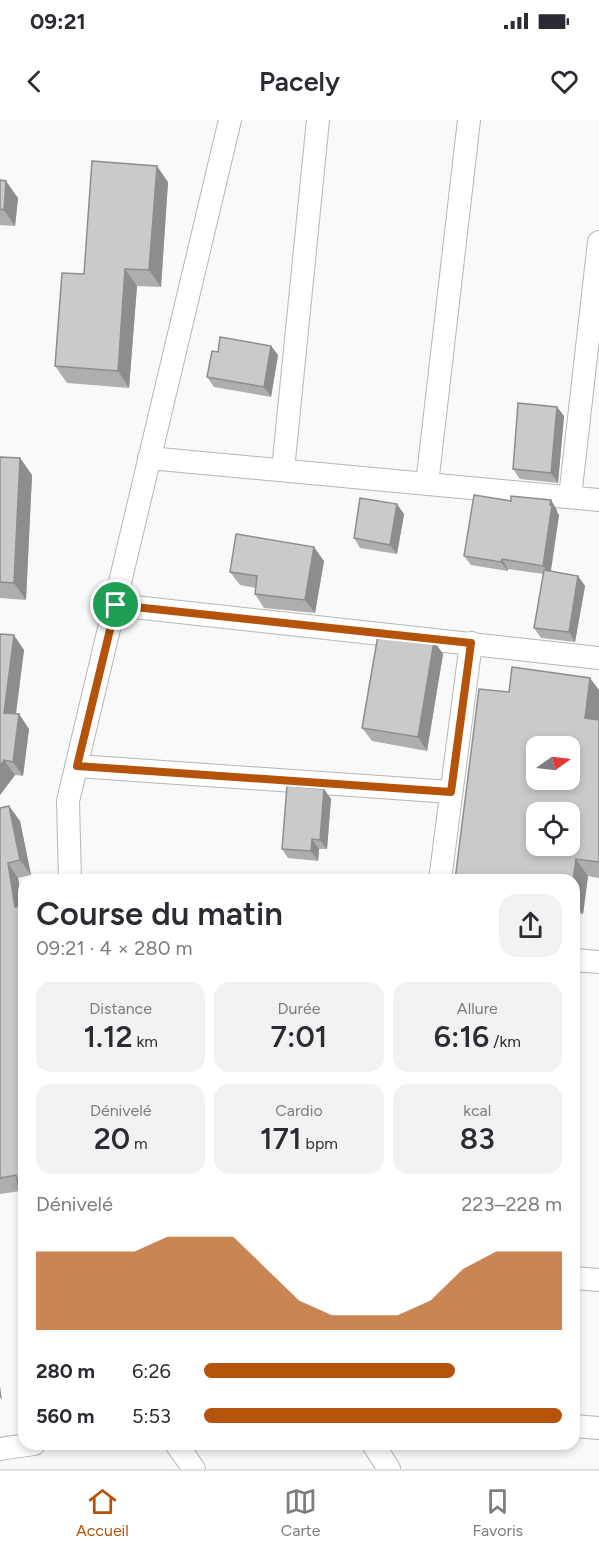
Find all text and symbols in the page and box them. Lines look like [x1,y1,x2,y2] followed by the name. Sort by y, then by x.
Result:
[30,8,86,35] text: 09:21
[18,65,51,98] icon: back
[259,65,340,98] text: Pacely
[548,65,581,98] icon: heart
[90,579,141,630] pin
[99,588,132,621] icon: arrive
[526,736,580,790] north arrow
[526,736,580,856] map controls
[526,802,580,856] button: locate
[36,894,283,933] text: Course du matin
[499,894,562,957] button: share
[36,936,193,960] text: 09:21 · 4 × 280 m
[89,999,152,1018] text: Distance
[278,999,320,1018] text: Durée
[457,999,498,1018] text: Allure
[83,1018,133,1055] text: 1.12
[271,1018,327,1055] text: 7:01
[434,1018,489,1055] text: 6:16
[133,1032,158,1051] text: km
[489,1032,521,1051] text: /km
[90,1101,151,1120] text: Dénivelé
[275,1101,323,1120] text: Cardio
[463,1101,491,1120] text: kcal
[94,1120,130,1157] text: 20
[260,1120,302,1157] text: 171
[460,1120,495,1157] text: 83
[130,1134,148,1153] text: m
[302,1134,338,1153] text: bpm
[36,1192,113,1216] text: Dénivelé
[461,1192,562,1216] text: 223–228 m
[36,1359,95,1383] text: 280 m
[132,1359,171,1383] text: 6:26
[36,1404,94,1428] text: 560 m
[132,1404,171,1428] text: 5:53
[76,1485,129,1540] tab: Accueil
[281,1485,321,1540] tab: Carte
[472,1485,523,1540] tab: Favoris

